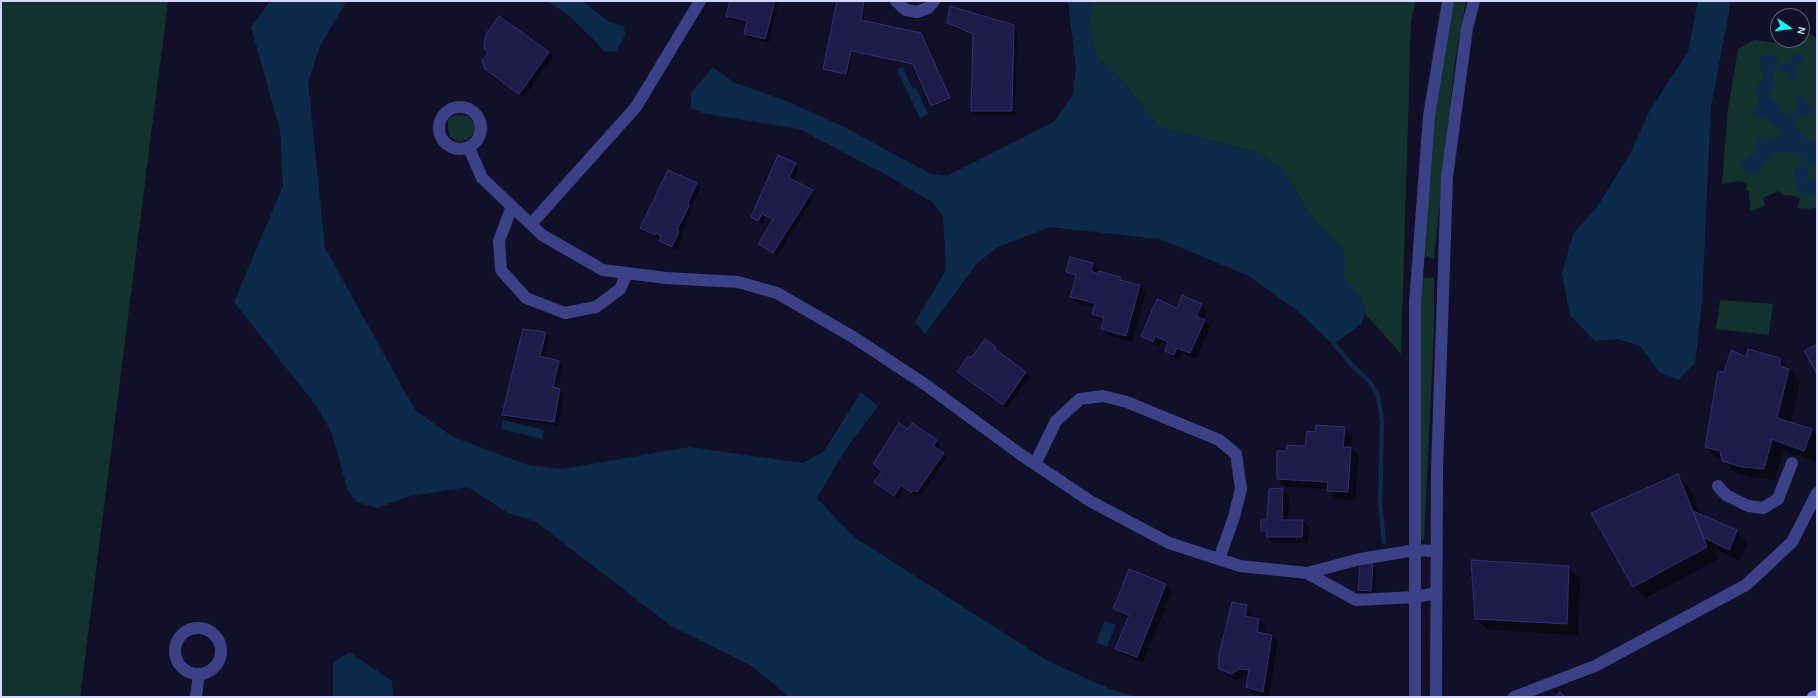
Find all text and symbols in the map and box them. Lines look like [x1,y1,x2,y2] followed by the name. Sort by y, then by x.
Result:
[1770,8,1810,48] north arrow
[1794,25,1808,36] text: N

